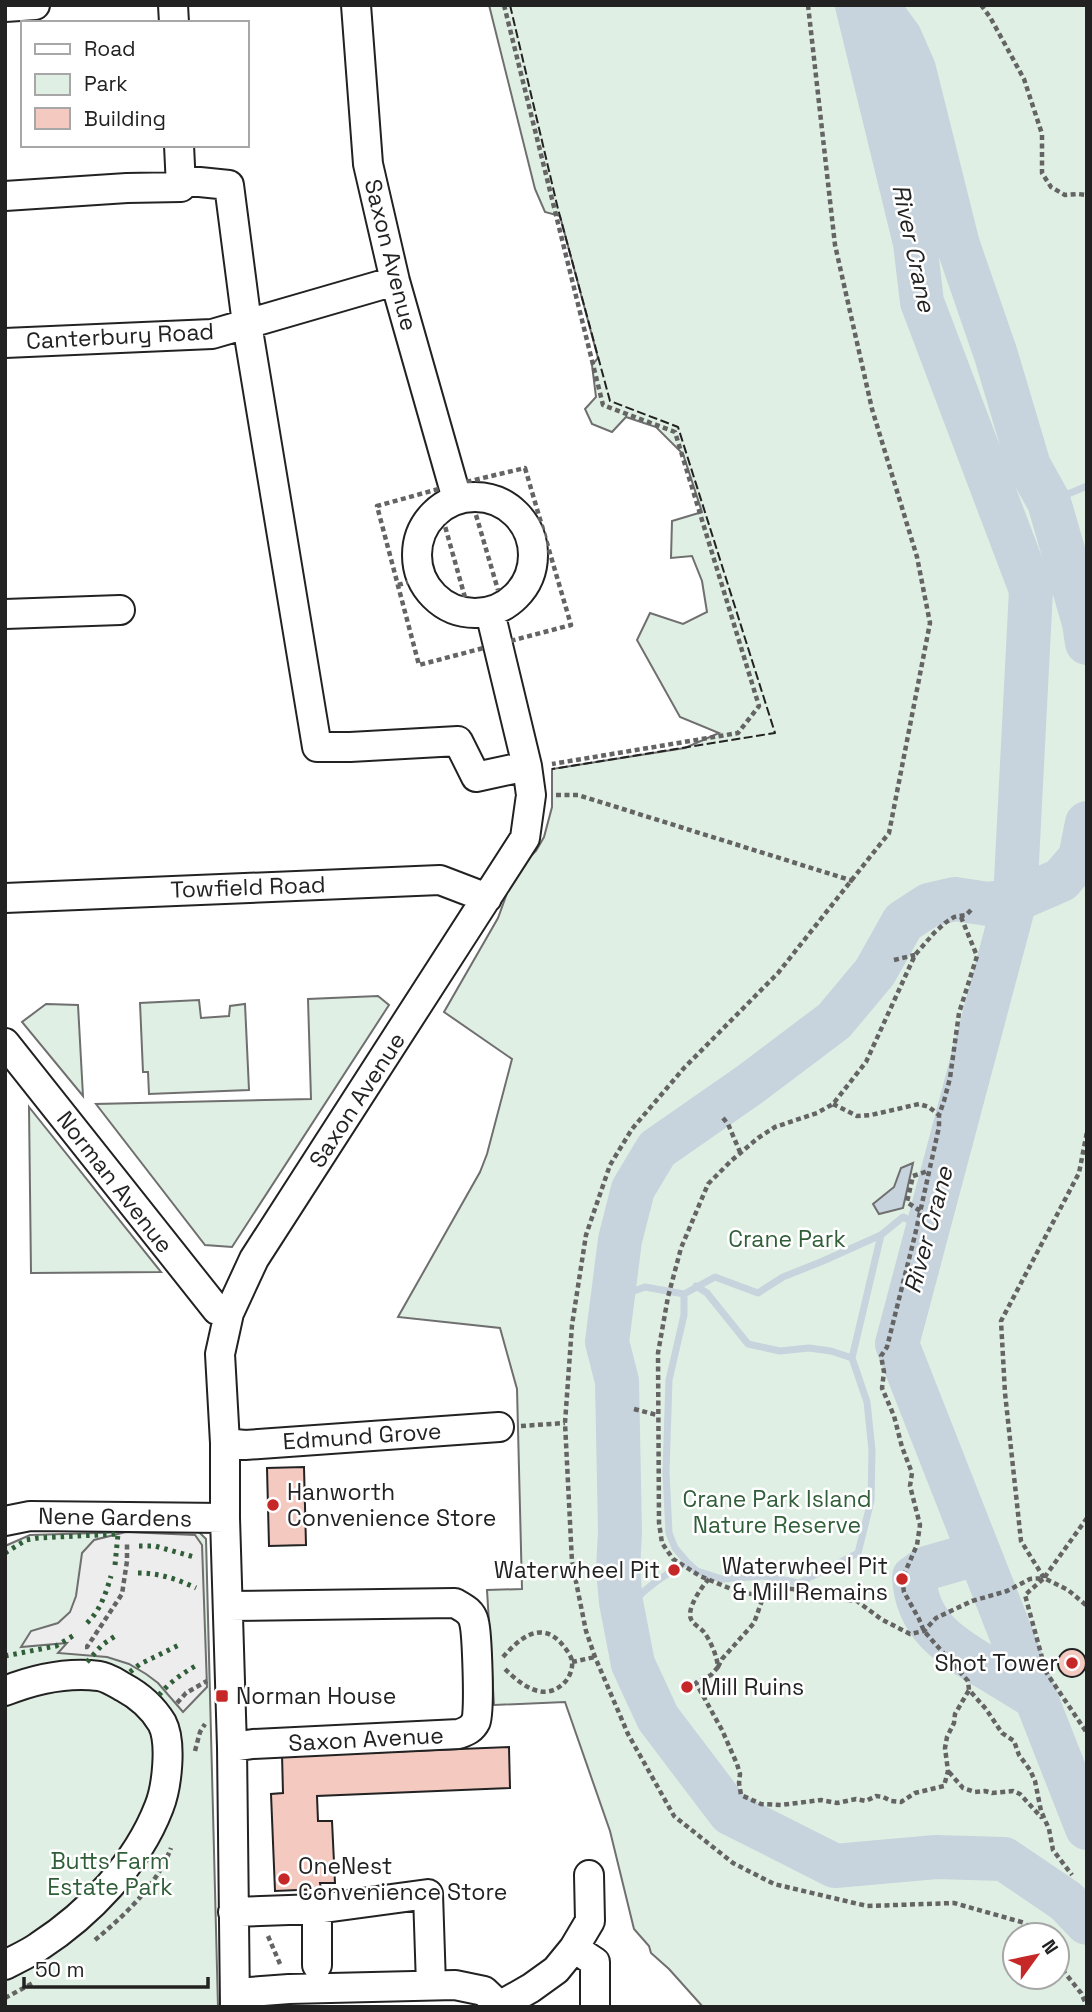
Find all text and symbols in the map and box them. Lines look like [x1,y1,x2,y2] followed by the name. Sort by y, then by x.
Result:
[21,21,248,147] legend
[84,35,136,62] text: Road
[84,70,128,97] text: Park
[84,105,166,132] text: Building
[358,176,424,334] street label: Saxon Avenue
[885,181,943,315] water label: River Crane
[25,316,215,356] street label: Canterbury Road
[170,869,326,905] street label: Towfield Road
[302,1027,412,1173] street label: Saxon Avenue
[50,1105,180,1259] street label: Norman Avenue
[896,1163,960,1297] water label: River Crane
[728,1224,846,1254] park label: Crane Park
[282,1415,442,1457] street label: Edmund Grove
[287,1477,496,1533] place label: Hanworth Convenience Store
[682,1484,872,1540] park label: Crane Park Island Nature Reserve
[265,1497,281,1513] marker: Hanworth Convenience Store
[38,1501,192,1533] street label: Nene Gardens
[722,1551,888,1607] place label: Waterwheel Pit & Mill Remains
[494,1555,660,1585] place label: Waterwheel Pit
[666,1562,682,1578] marker: Waterwheel Pit
[894,1571,910,1587] marker: Waterwheel Pit & Mill Remains
[934,1648,1058,1678] place label: Shot Tower
[1064,1655,1080,1671] marker: Shot Tower
[701,1672,804,1702] place label: Mill Ruins
[679,1679,695,1695] marker: Mill Ruins
[236,1681,396,1711] place label: Norman House
[214,1688,230,1704] marker: Norman House
[288,1720,444,1758] street label: Saxon Avenue
[47,1846,173,1902] park label: Butts Farm Estate Park
[298,1851,507,1907] place label: OneNest Convenience Store
[276,1871,292,1887] marker: OneNest Convenience Store
[1001,1921,1071,1991] north arrow
[1036,1935,1064,1959] text: N
[24,1946,208,1990] scale bar
[35,1956,85,1983] text: 50 m

